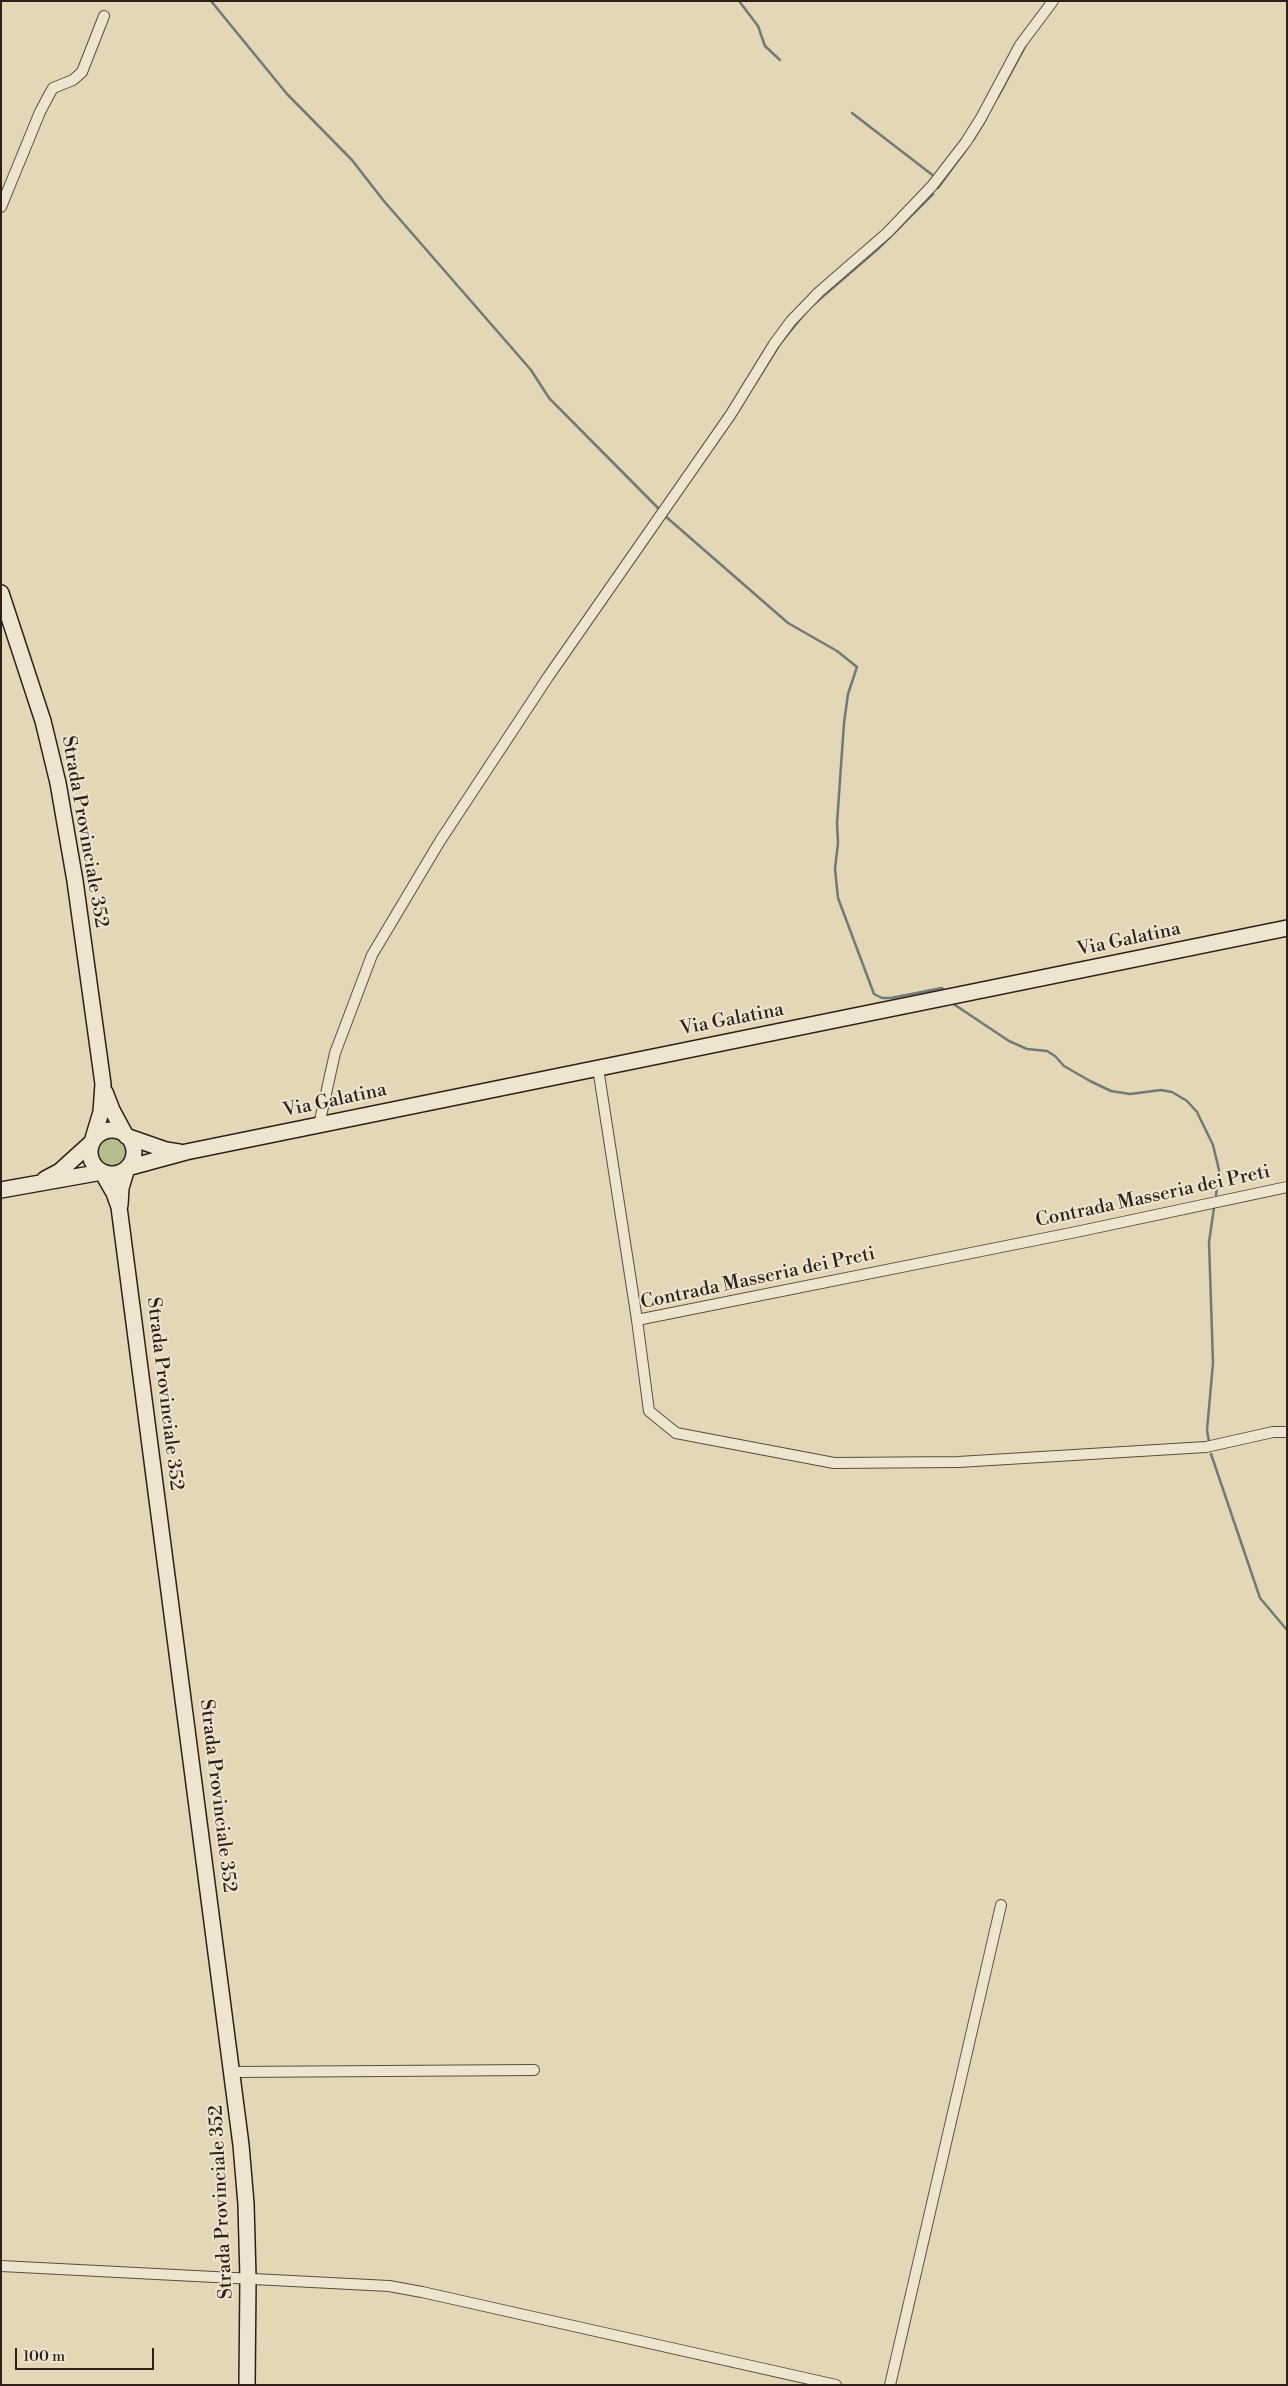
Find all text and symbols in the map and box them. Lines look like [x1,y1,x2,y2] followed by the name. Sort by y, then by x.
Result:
[56,734,112,930] street label: Strada Provinciale 352
[1075,918,1183,962] street label: Via Galatina
[678,999,786,1041] street label: Via Galatina
[281,1079,389,1123] street label: Via Galatina
[1034,1161,1272,1233] street label: Contrada Masseria dei Preti
[639,1243,877,1315] street label: Contrada Masseria dei Preti
[141,1296,187,1492] street label: Strada Provinciale 352
[194,1698,240,1894] street label: Strada Provinciale 352
[206,2104,238,2300] street label: Strada Provinciale 352
[18,2338,156,2370] scale bar
[23,2347,65,2366] text: 100 m

